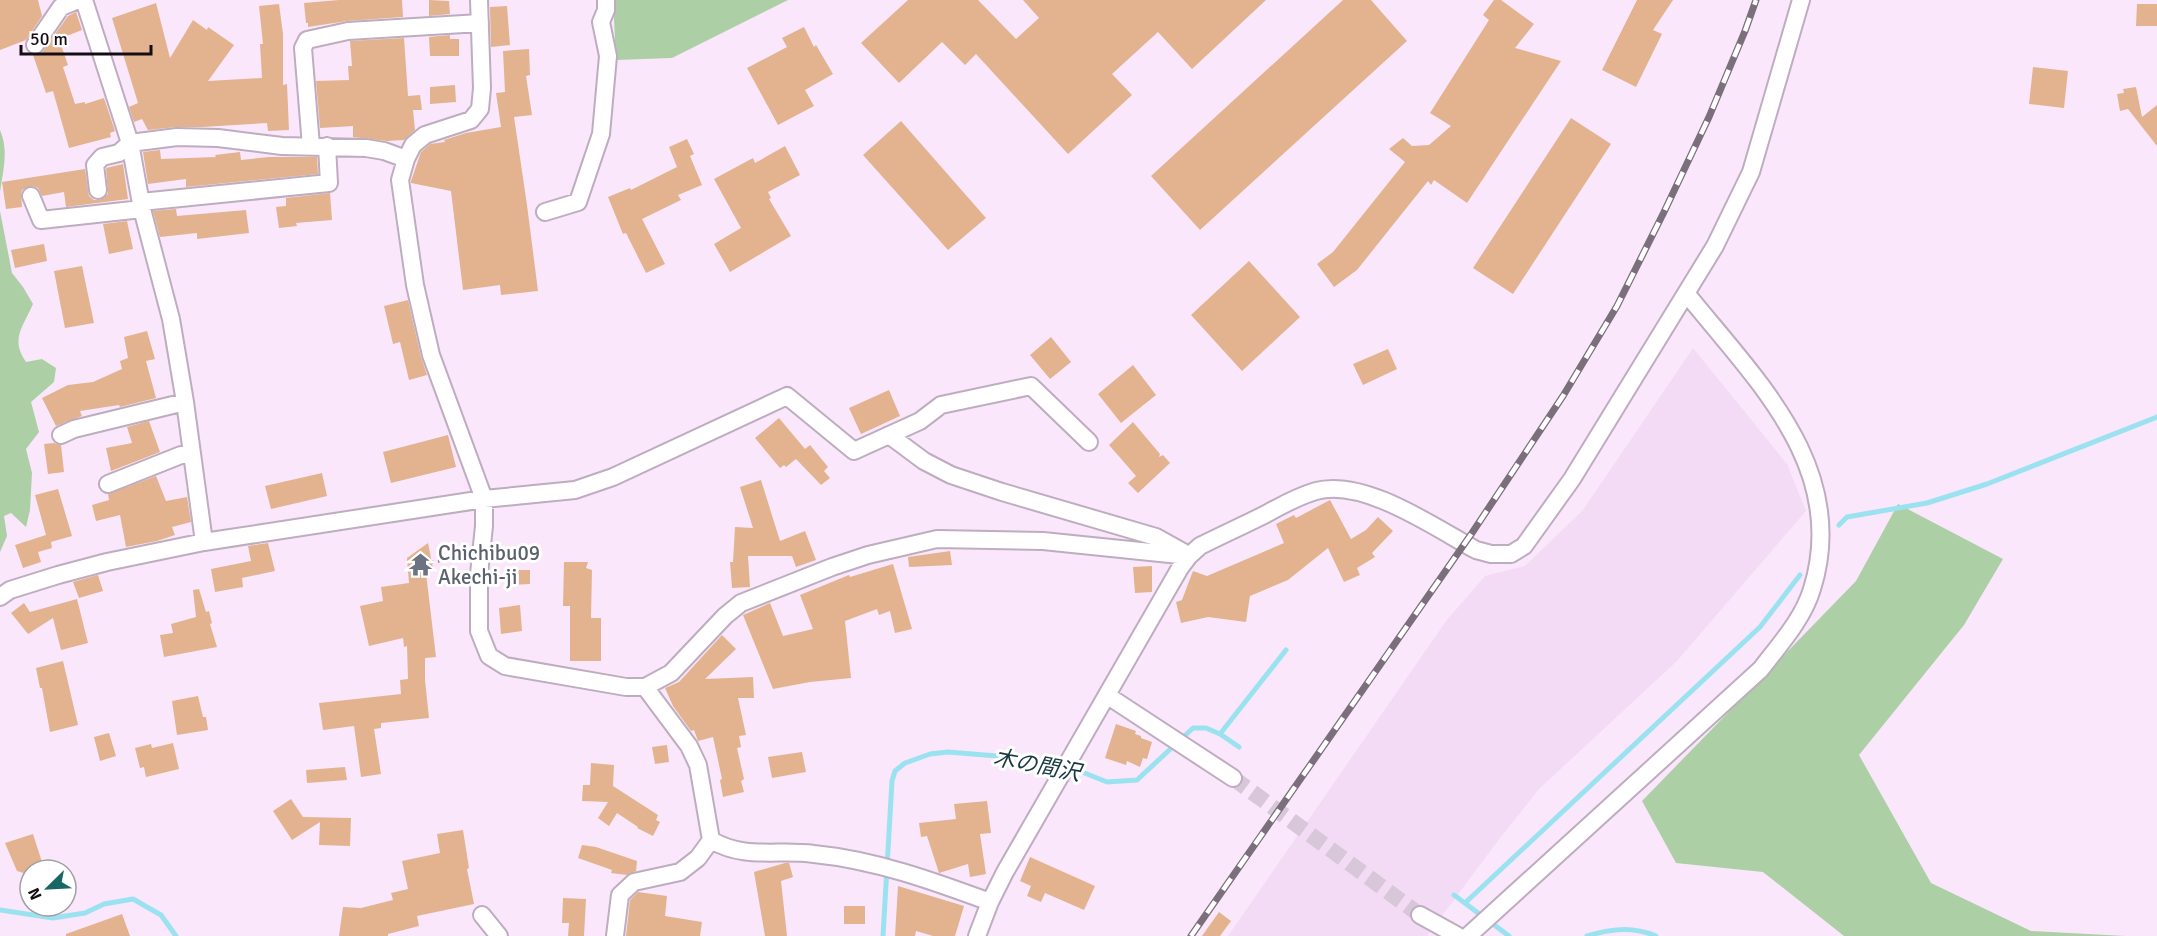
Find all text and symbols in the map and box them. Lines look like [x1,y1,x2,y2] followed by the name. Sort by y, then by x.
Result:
[21,18,152,56] scale bar
[30,28,68,50] text: 50 m
[438,540,540,590] place label: Chichibu09 Akechi-ji
[407,552,433,578] temple icon: Chichibu09 Akechi-ji
[991,743,1086,787] water label: 木の間沢
[18,858,78,918] north arrow
[24,885,47,903] text: N

